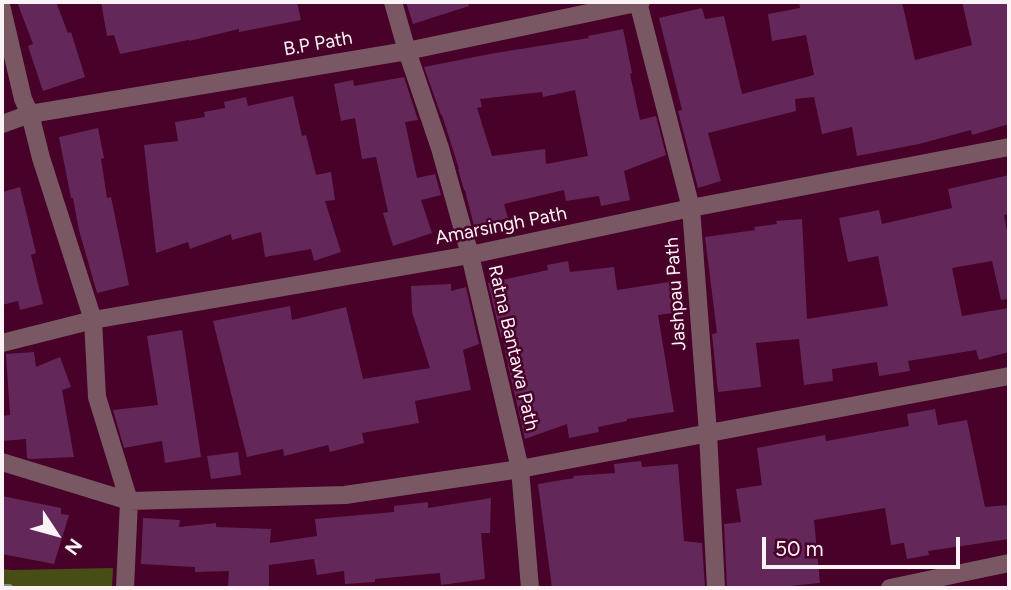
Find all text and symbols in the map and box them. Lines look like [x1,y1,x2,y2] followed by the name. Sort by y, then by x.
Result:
[282,27,354,61] street label: B.P Path
[433,202,569,250] street label: Amarsingh Path
[661,237,691,351] street label: Jashpau Path
[483,263,543,433] street label: Ratna Bantawa Path
[21,499,91,569] north arrow
[766,524,964,568] scale bar
[60,534,87,559] text: N
[775,536,824,561] text: 50 m

